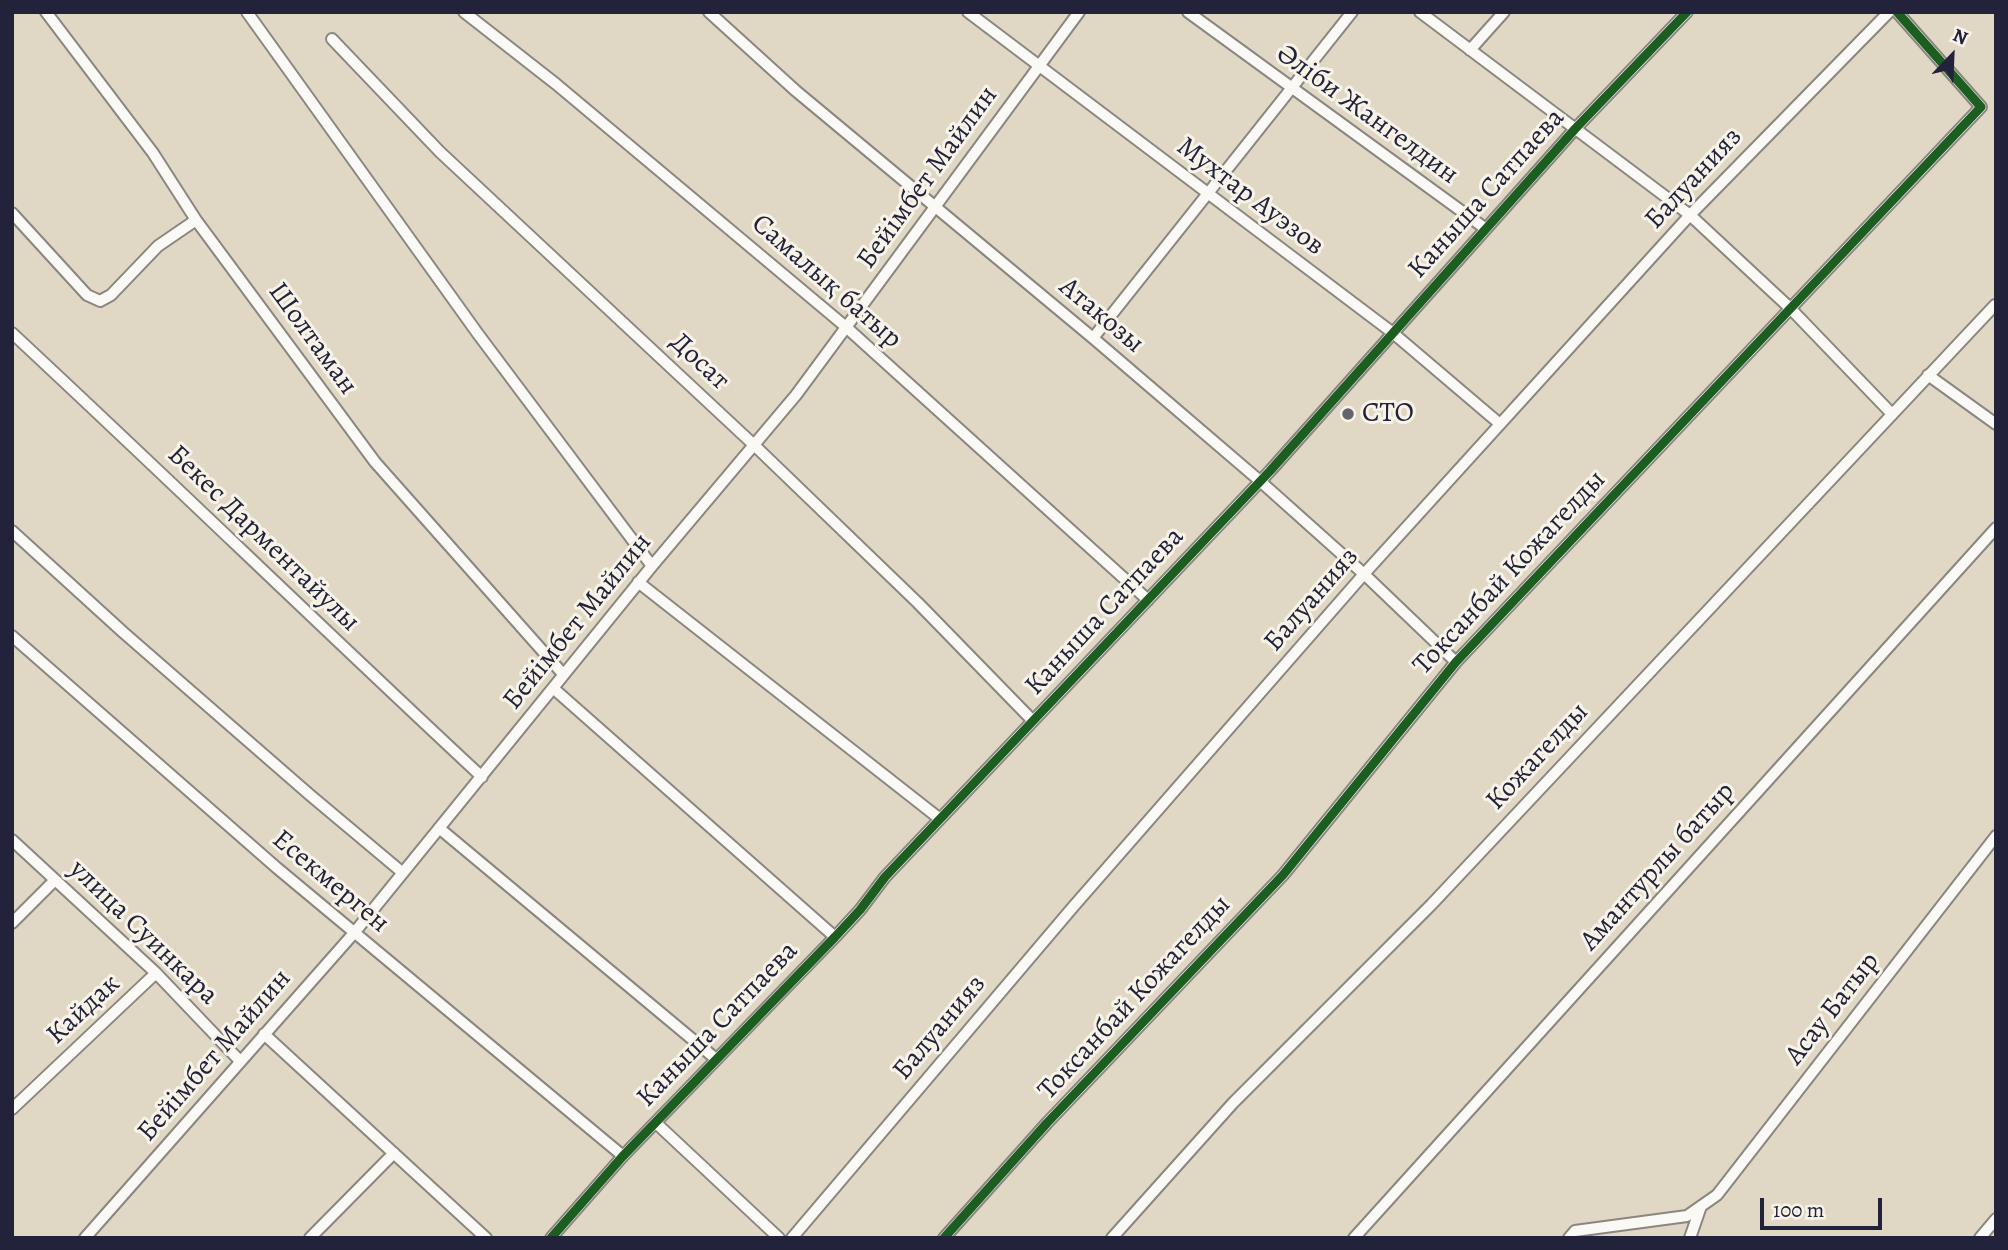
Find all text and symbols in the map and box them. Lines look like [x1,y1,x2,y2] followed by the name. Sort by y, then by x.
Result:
[1917,21,1987,91] north arrow
[1949,22,1972,51] text: N
[1270,38,1464,192] street label: Әліби Жангелдин
[851,80,1005,276] street label: Бейімбет Майлин
[1402,102,1572,286] street label: Каныша Сатпаева
[1638,121,1750,237] street label: Балуанияз
[1170,131,1330,263] street label: Мухтар Ауэзов
[744,208,908,356] street label: Самалық батыр
[1052,271,1150,361] street label: Атакозы
[260,276,364,402] street label: Шолтаман
[662,326,736,398] street label: Досат
[1362,397,1414,431] place label: CTO
[1340,406,1356,422] marker: CTO
[160,439,366,639] street label: Бекес Дарментайулы
[1407,464,1613,682] street label: Токсанбай Кожагелды
[1019,521,1191,703] street label: Каныша Сатпаева
[497,527,659,717] street label: Бейімбет Майлин
[1258,541,1366,659] street label: Балуанияз
[1480,696,1596,818] street label: Кожагелды
[1574,776,1742,958] street label: Амантурлы батыр
[265,823,395,941] street label: Eсекмерген
[61,853,225,1013] street label: улица Суинкара
[1032,889,1238,1107] street label: Токсанбай Кожагелды
[630,935,806,1115] street label: Каныша Сатпаева
[1779,946,1887,1072] street label: Асау Батыр
[131,963,299,1149] street label: Бейімбет Майлин
[40,968,128,1052] street label: Кайдак
[886,969,994,1087] street label: Балуанияз
[1763,1184,1885,1228] scale bar
[1773,1196,1824,1224] text: 100 m

